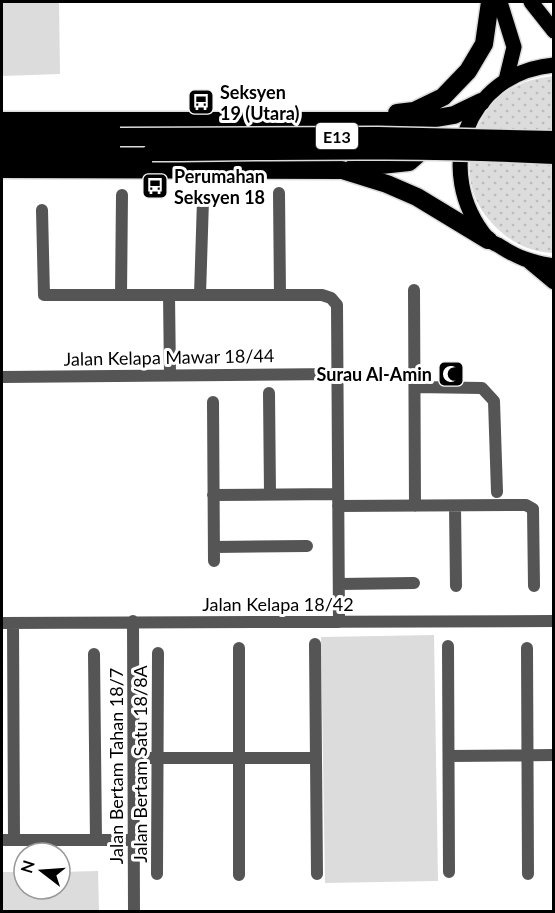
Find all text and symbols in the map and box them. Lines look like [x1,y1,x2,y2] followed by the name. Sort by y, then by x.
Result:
[220,81,300,124] place label: Seksyen 19 (Utara)
[186,87,216,117] bus stop icon: Seksyen 19 (Utara)
[316,123,358,149] road number: E13
[174,165,265,208] place label: Perumahan Seksyen 18
[140,171,170,201] bus stop icon: Perumahan Seksyen 18
[64,344,274,370] street label: Jalan Kelapa Mawar 18/44
[436,359,466,389] mosque icon: Surau Al-Amin
[317,363,432,385] place label: Surau Al-Amin
[202,593,354,615] street label: Jalan Kelapa 18/42
[129,664,151,863] street label: Jalan Bertam Satu 18/8A
[105,668,127,864] street label: Jalan Bertam Tahan 18/7
[12,841,72,901] north arrow
[16,858,38,875] text: N

